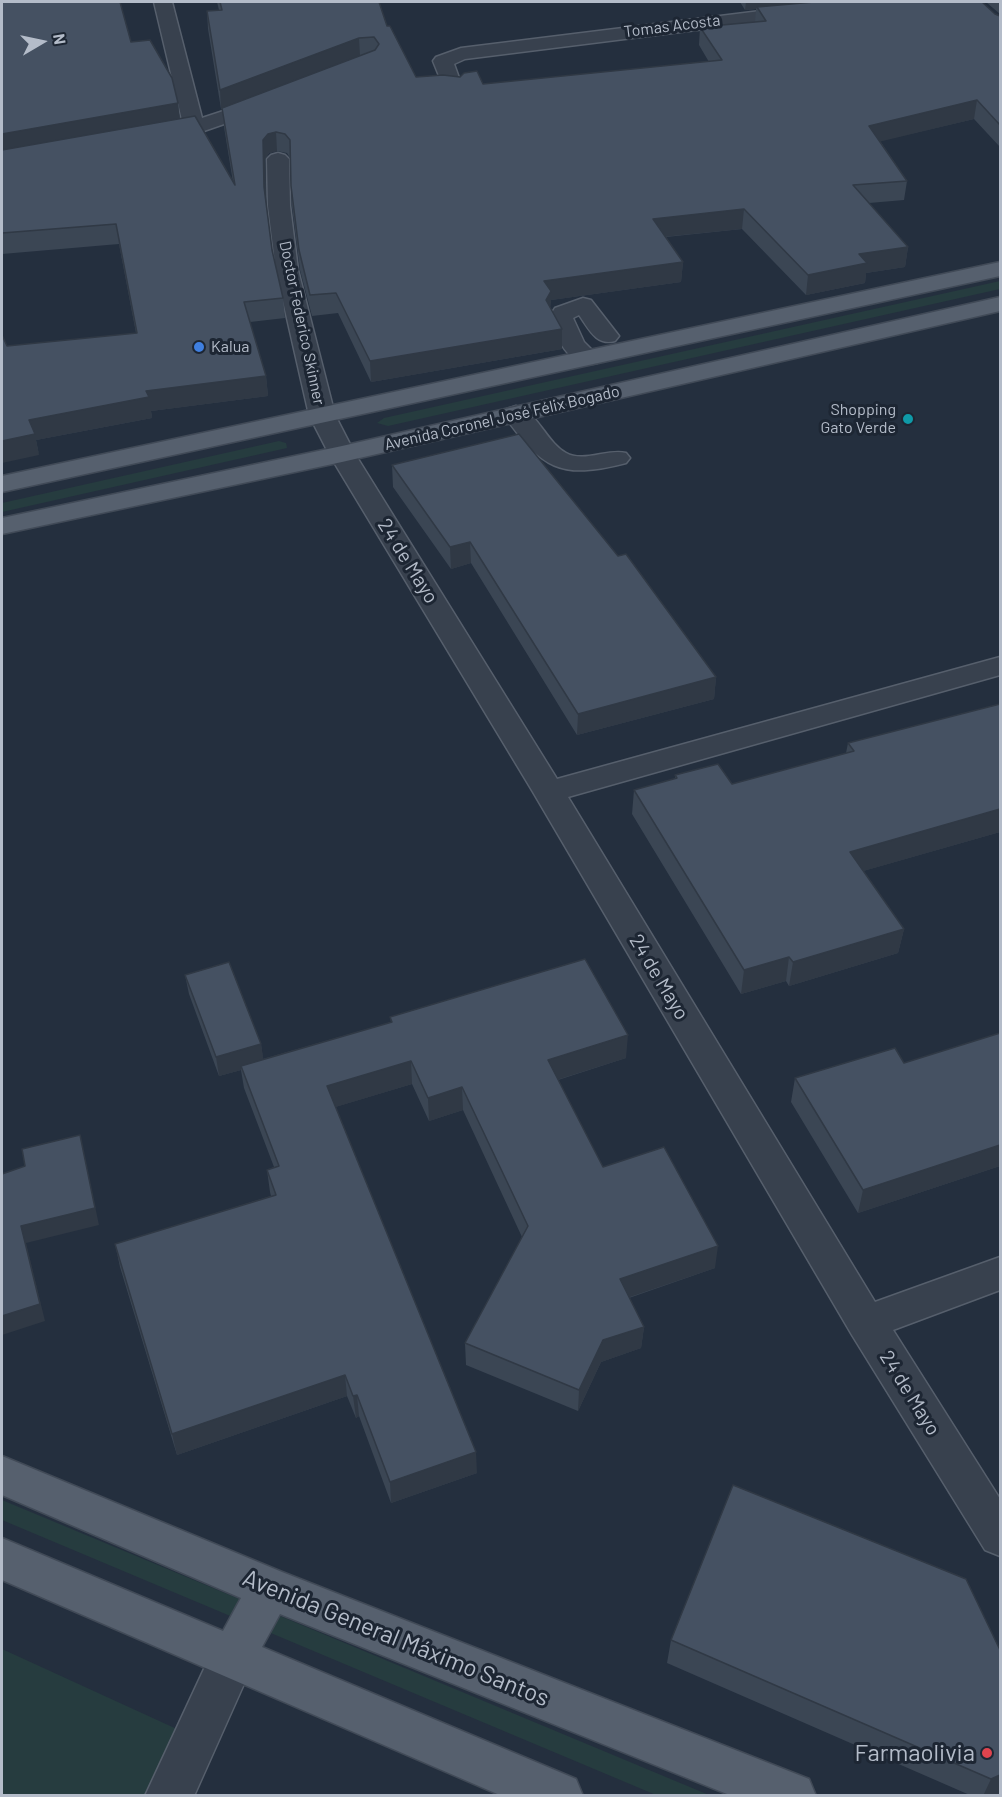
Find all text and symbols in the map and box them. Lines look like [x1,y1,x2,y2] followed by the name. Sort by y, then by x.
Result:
[623,11,721,41] street label: Tomas Acosta
[12,12,72,72] north arrow
[50,32,70,46] text: N
[275,239,329,407] street label: Doctor Federico Skinner
[211,337,249,357] place label: Kalua
[192,340,206,354] marker: Kalua
[383,382,621,454] street label: Avenida Coronel José Félix Bogado
[821,400,896,438] place label: Shopping Gato Verde
[901,412,915,426] marker: Shopping Gato Verde
[373,514,443,608] street label: 24 de Mayo
[624,930,694,1024] street label: 24 de Mayo
[875,1346,945,1440] street label: 24 de Mayo
[239,1563,553,1713] street label: Avenida General Máximo Santos
[855,1739,975,1767] place label: Farmaolivia
[980,1746,994,1760] marker: Farmaolivia

